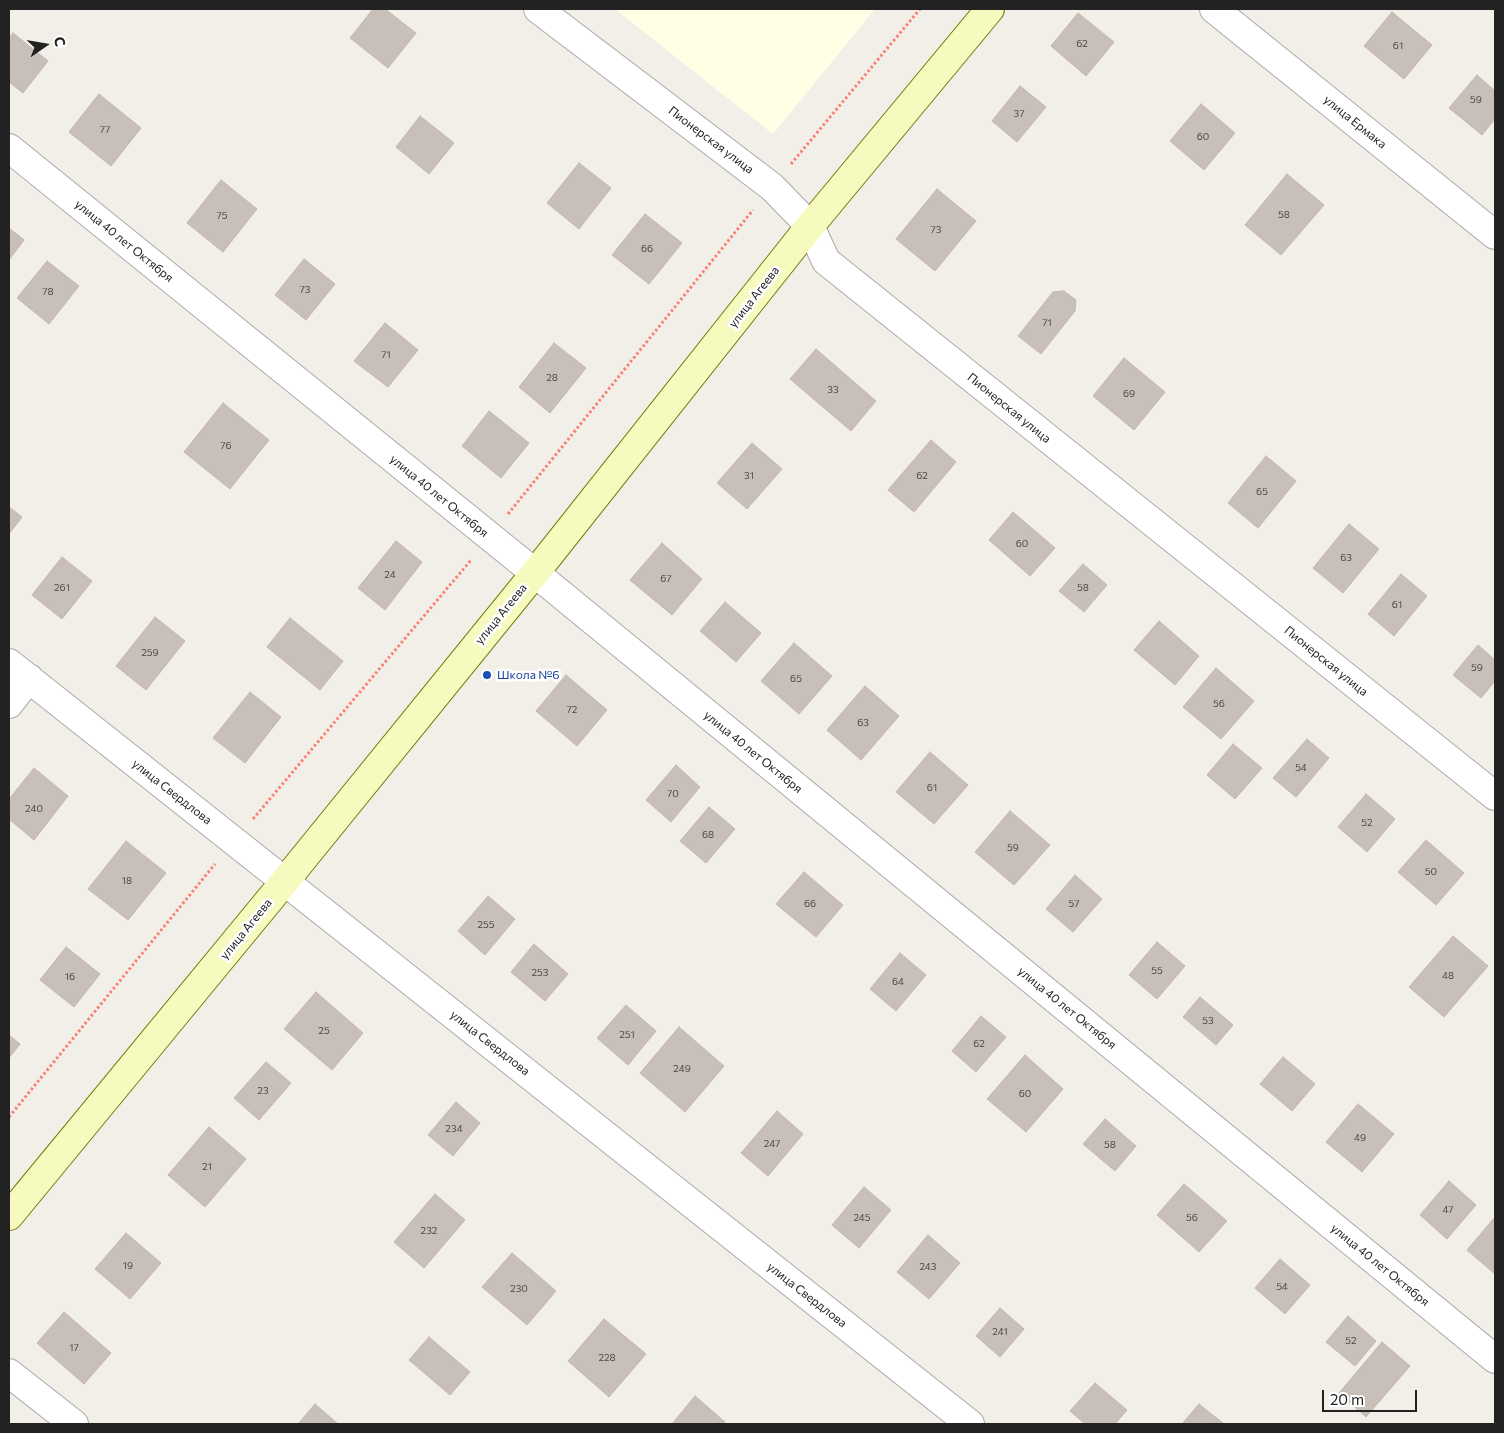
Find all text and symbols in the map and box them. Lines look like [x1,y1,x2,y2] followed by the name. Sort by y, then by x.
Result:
[20,20,70,70] north arrow
[51,35,69,48] text: С
[1076,38,1088,50] house number: 62
[1393,40,1403,52] house number: 61
[1321,92,1389,152] street label: улица Ермака
[1470,94,1482,106] house number: 59
[665,103,757,177] street label: Пионерская улица
[1014,108,1024,120] house number: 37
[100,124,110,136] house number: 77
[1197,131,1209,143] house number: 60
[72,197,176,285] street label: улица 40 лет Октября
[1278,209,1290,221] house number: 58
[217,210,227,222] house number: 75
[931,224,941,236] house number: 73
[641,243,653,255] house number: 66
[726,263,782,331] street label: улица Агеева
[300,284,310,296] house number: 73
[42,286,54,298] house number: 78
[1042,317,1052,329] house number: 71
[381,349,391,361] house number: 71
[964,370,1054,446] street label: Пионерская улица
[546,372,558,384] house number: 28
[827,384,839,396] house number: 33
[1123,388,1135,400] house number: 69
[220,440,232,452] house number: 76
[387,452,491,540] street label: улица 40 лет Октября
[744,470,754,482] house number: 31
[916,470,928,482] house number: 62
[1256,486,1268,498] house number: 65
[1016,538,1028,550] house number: 60
[1340,552,1352,564] house number: 63
[384,569,396,581] house number: 24
[660,573,672,585] house number: 67
[472,581,530,647] street label: улица Агеева
[54,582,70,594] house number: 261
[1077,582,1089,594] house number: 58
[1392,599,1402,611] house number: 61
[1281,623,1371,699] street label: Пионерская улица
[141,647,159,659] house number: 259
[1471,662,1483,674] house number: 59
[497,668,560,682] place label: Школа №6
[481,669,493,681] marker: Школа №6
[790,673,802,685] house number: 65
[1213,698,1225,710] house number: 56
[567,704,577,716] house number: 72
[701,708,805,796] street label: улица 40 лет Октября
[857,717,869,729] house number: 63
[129,756,215,828] street label: улица Свердлова
[1295,762,1307,774] house number: 54
[927,782,937,794] house number: 61
[667,788,679,800] house number: 70
[25,803,43,815] house number: 240
[1361,817,1373,829] house number: 52
[702,829,714,841] house number: 68
[1007,842,1019,854] house number: 59
[1425,866,1437,878] house number: 50
[122,875,132,887] house number: 18
[217,896,275,962] street label: улица Агеева
[804,898,816,910] house number: 66
[1068,898,1080,910] house number: 57
[477,919,495,931] house number: 255
[1015,964,1119,1052] street label: улица 40 лет Октября
[1151,965,1163,977] house number: 55
[532,967,548,979] house number: 253
[1442,970,1454,982] house number: 48
[65,971,75,983] house number: 16
[892,976,904,988] house number: 64
[447,1007,533,1079] street label: улица Свердлова
[1202,1015,1214,1027] house number: 53
[318,1025,330,1037] house number: 25
[619,1029,635,1041] house number: 251
[973,1038,985,1050] house number: 62
[673,1063,691,1075] house number: 249
[257,1085,269,1097] house number: 23
[1019,1088,1031,1100] house number: 60
[445,1123,463,1135] house number: 234
[1354,1132,1366,1144] house number: 49
[764,1138,780,1150] house number: 247
[1104,1139,1116,1151] house number: 58
[202,1161,212,1173] house number: 21
[1442,1204,1454,1216] house number: 47
[853,1212,871,1224] house number: 245
[1186,1212,1198,1224] house number: 56
[1328,1221,1432,1309] street label: улица 40 лет Октября
[421,1225,437,1237] house number: 232
[764,1259,850,1331] street label: улица Свердлова
[123,1260,133,1272] house number: 19
[919,1261,937,1273] house number: 243
[1276,1281,1288,1293] house number: 54
[510,1283,528,1295] house number: 230
[992,1326,1008,1338] house number: 241
[1345,1335,1357,1347] house number: 52
[69,1342,79,1354] house number: 17
[598,1352,616,1364] house number: 228
[1324,1380,1419,1412] scale bar
[1330,1390,1364,1408] text: 20 m

